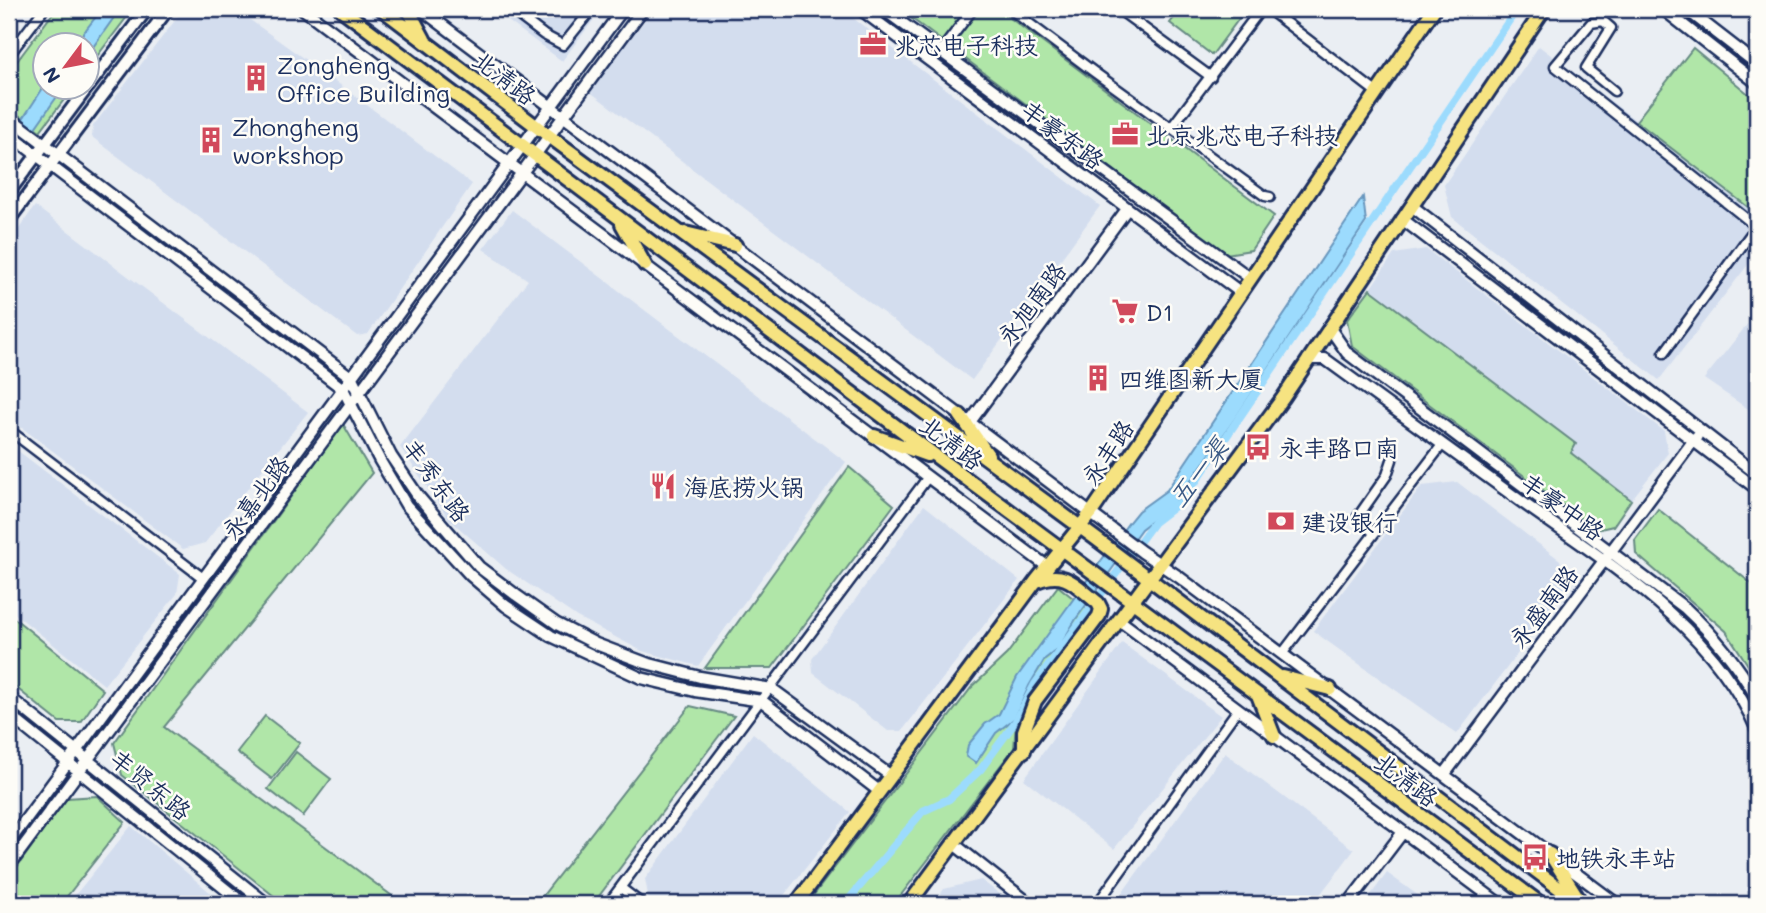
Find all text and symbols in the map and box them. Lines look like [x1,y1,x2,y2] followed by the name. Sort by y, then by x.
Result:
[858,29,888,59] office icon: 兆芯电子科技
[894,29,1038,60] place label: 兆芯电子科技
[32,32,102,102] north arrow
[467,43,543,111] street label: 北清路
[277,49,450,108] place label: Zongheng Office Building
[37,63,66,88] text: N
[241,63,271,93] building icon: Zongheng Office Building
[1015,93,1111,175] street label: 丰豪东路
[232,111,359,170] place label: Zhongheng workshop
[1110,119,1140,149] office icon: 北京兆芯电子科技
[1146,119,1338,150] place label: 北京兆芯电子科技
[196,125,226,155] building icon: Zhongheng workshop
[990,255,1072,351] street label: 永旭南路
[1110,296,1140,326] supermarket icon: D1
[1146,296,1173,327] place label: D1
[1083,363,1113,393] building icon: 四维图新大厦
[1119,363,1263,394] place label: 四维图新大厦
[914,408,990,476] street label: 北清路
[1074,413,1140,491] street label: 永丰路
[1161,429,1237,513] water label: 五一渠
[396,432,478,528] street label: 丰秀东路
[1243,432,1273,462] bus stop icon: 永丰路口南
[1279,432,1399,463] place label: 永丰路口南
[214,449,296,545] street label: 永嘉北路
[1515,465,1611,547] street label: 丰豪中路
[648,471,678,501] restaurant icon: 海底捞火锅
[684,471,804,502] place label: 海底捞火锅
[1266,506,1296,536] bank icon: 建设银行
[1302,506,1398,537] place label: 建设银行
[1502,558,1584,654] street label: 永盛南路
[104,742,198,826] street label: 丰贤东路
[1369,745,1445,813] street label: 北清路
[1520,842,1550,872] bus stop icon: 地铁永丰站
[1556,842,1676,873] place label: 地铁永丰站

